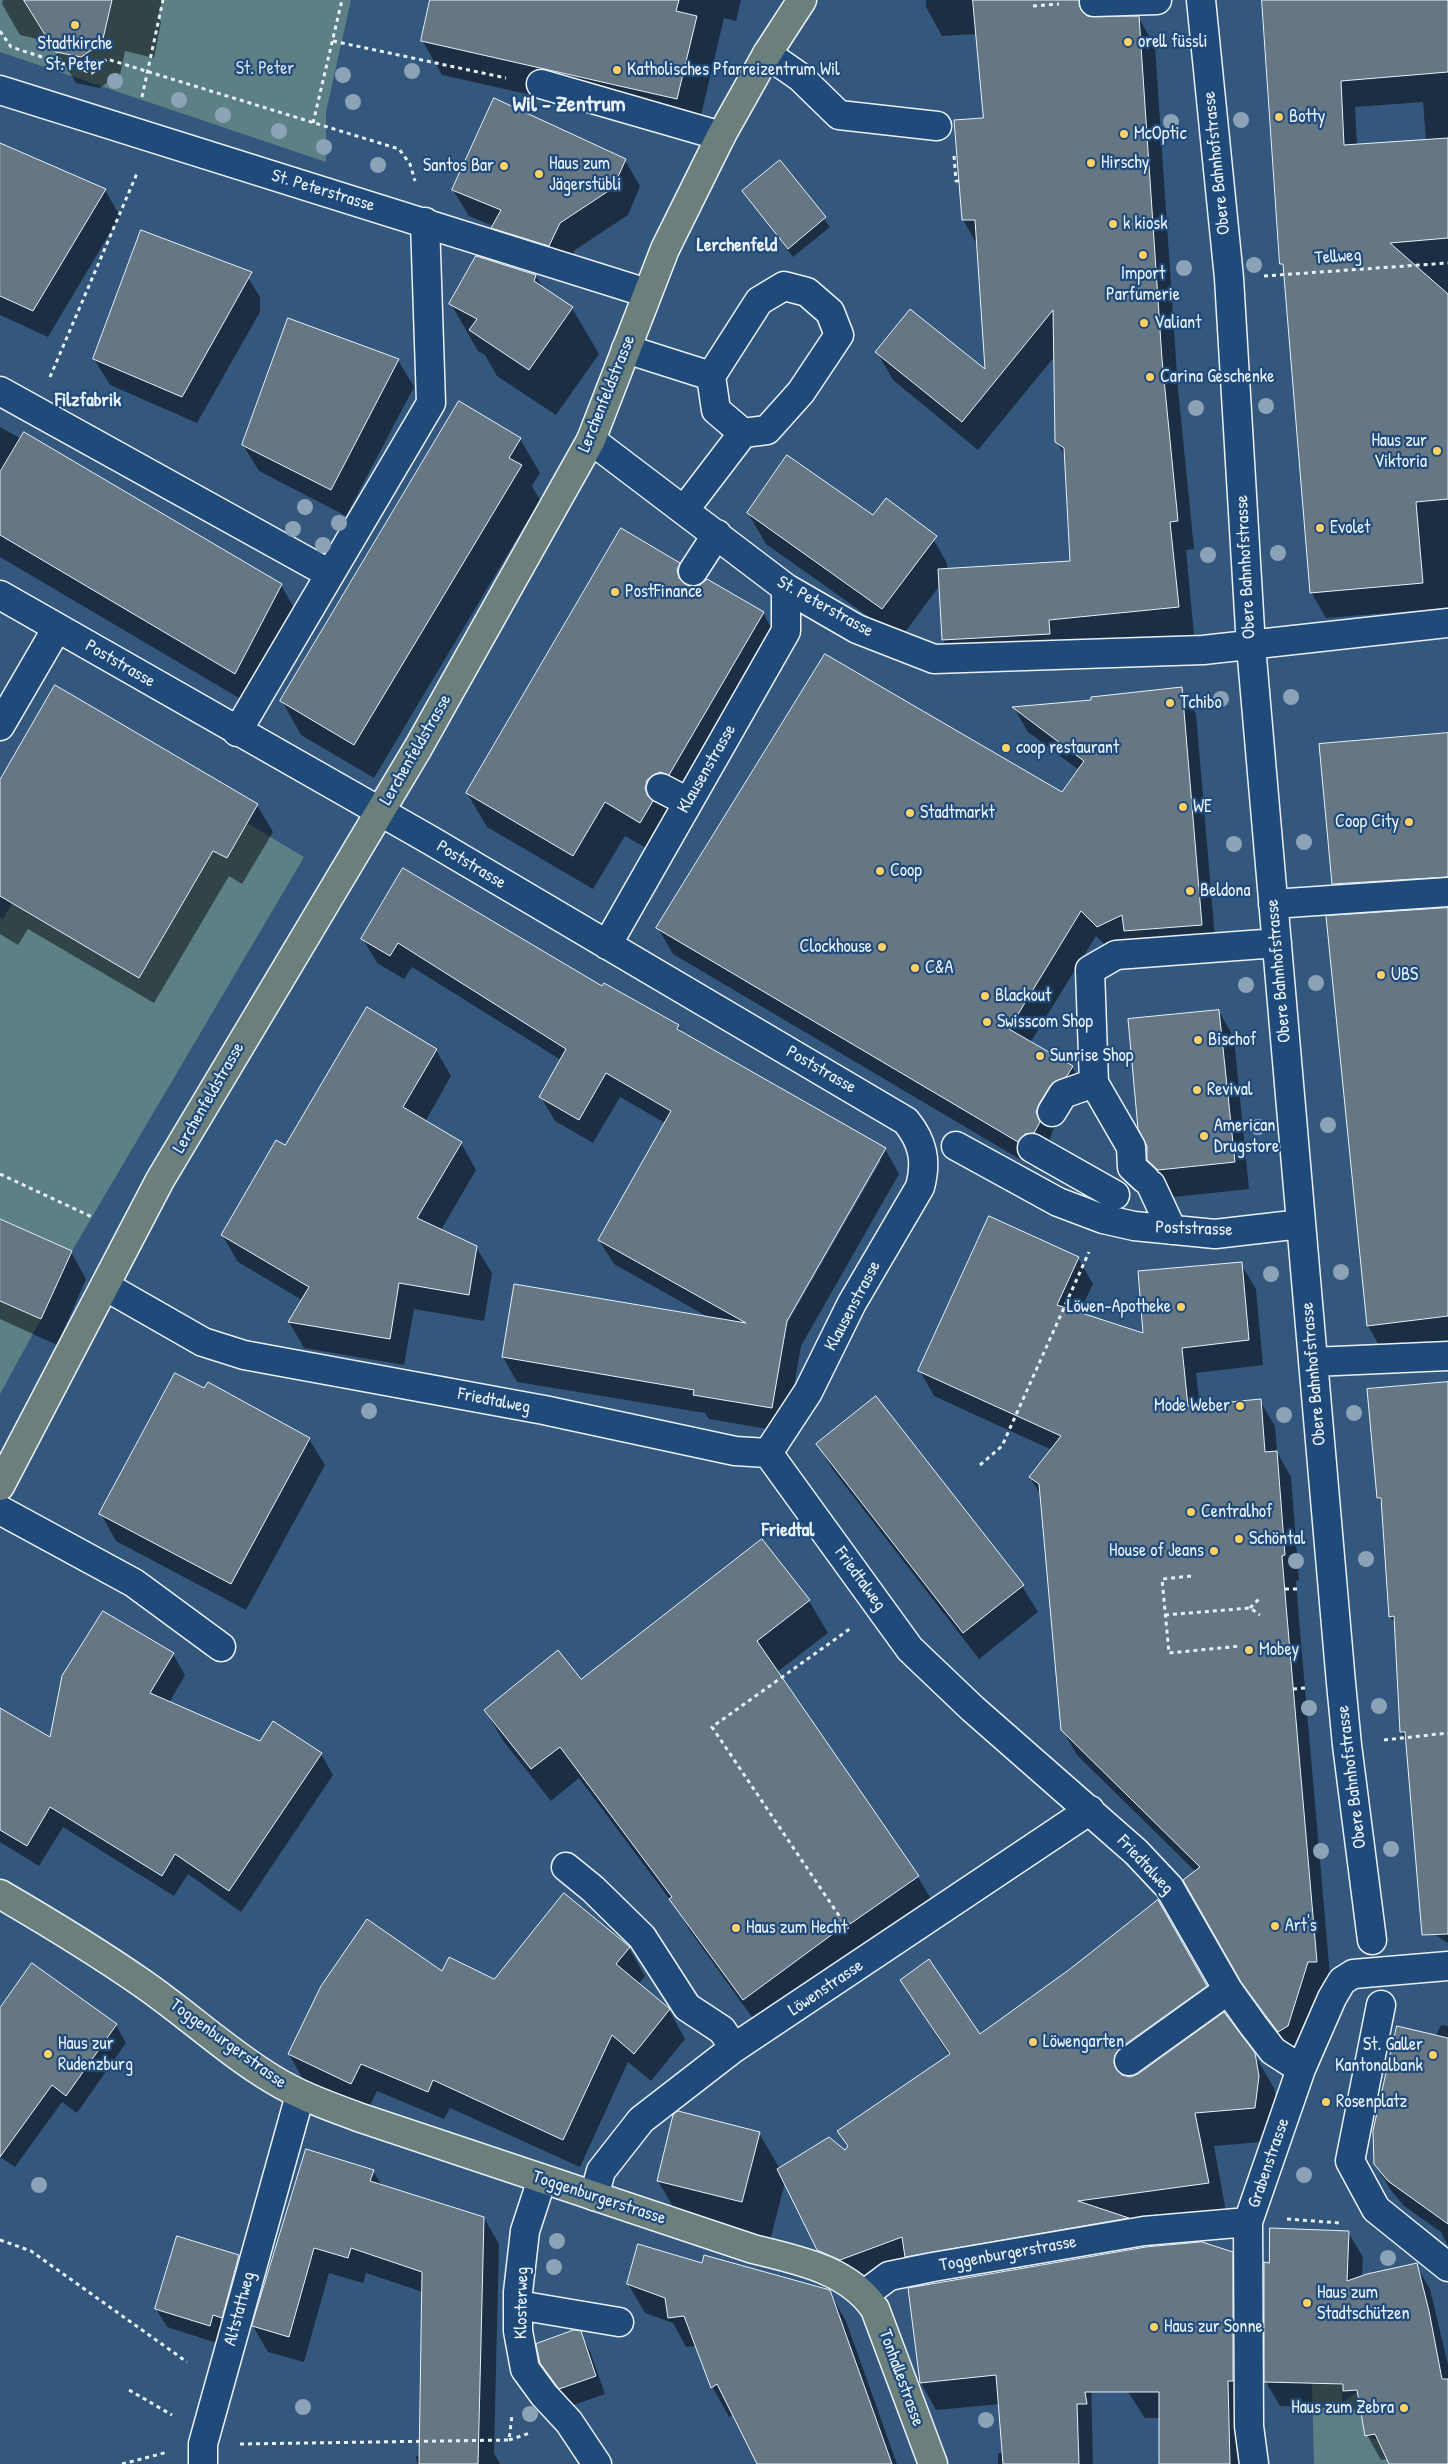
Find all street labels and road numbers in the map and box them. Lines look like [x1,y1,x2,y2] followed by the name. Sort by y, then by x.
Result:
[1199,90,1235,236] street label: Obere Bahnhofstrasse
[269,165,377,217] street label: St. Peterstrasse
[1314,245,1362,269] street label: Tellweg
[574,332,640,456] street label: Lerchenfeldstrasse
[1231,494,1261,640] street label: Obere Bahnhofstrasse
[773,572,877,642] street label: St. Peterstrasse
[81,635,159,693] street label: Poststrasse
[376,691,456,809] street label: Lerchenfeldstrasse
[673,721,741,817] street label: Klausenstrasse
[432,836,510,894] street label: Poststrasse
[1262,898,1296,1044] street label: Obere Bahnhofstrasse
[169,1039,249,1157] street label: Lerchenfeldstrasse
[782,1041,860,1099] street label: Poststrasse
[1155,1217,1233,1241] street label: Poststrasse
[820,1257,886,1355] street label: Klausenstrasse
[1297,1301,1331,1447] street label: Obere Bahnhofstrasse
[456,1383,532,1419] street label: Friedtalweg
[830,1543,890,1615] street label: Friedtalweg
[1332,1704,1372,1850] street label: Obere Bahnhofstrasse
[1112,1831,1178,1899] street label: Friedtalweg
[784,1955,868,2021] street label: Löwenstrasse
[166,1994,290,2094] street label: Toggenburgerstrasse
[1244,2115,1294,2211] street label: Grabenstrasse
[530,2166,668,2230] street label: Toggenburgerstrasse
[938,2231,1078,2277] street label: Toggenburgerstrasse
[511,2267,533,2339] street label: Klosterweg
[220,2270,260,2348] street label: Altstattweg
[873,2327,929,2429] street label: Tonhallestrasse

